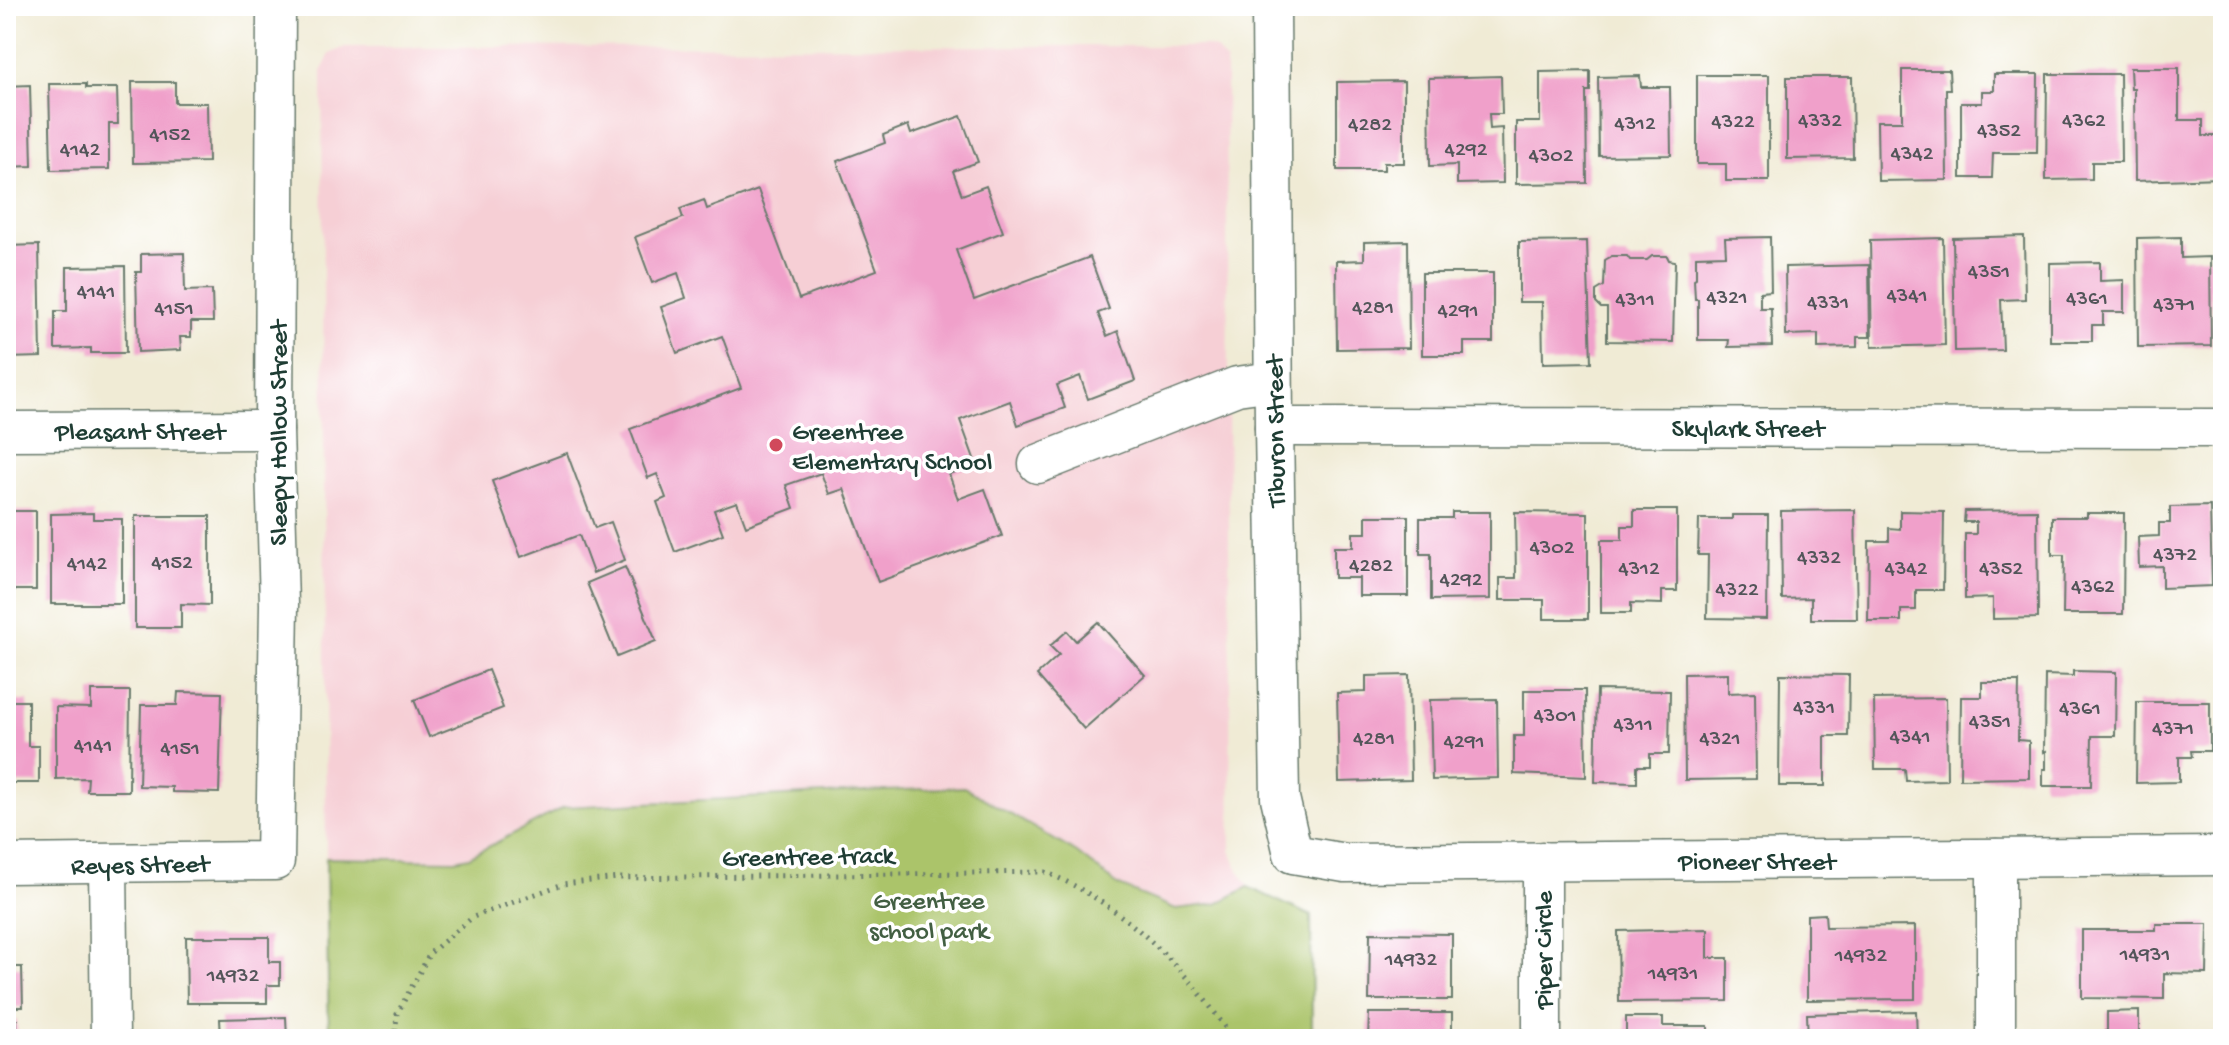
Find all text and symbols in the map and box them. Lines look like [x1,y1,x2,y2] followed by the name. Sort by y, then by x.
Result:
[1798,109,1842,135] house number: 4332
[2062,109,2106,135] house number: 4362
[1711,110,1755,136] house number: 4322
[1614,112,1656,138] house number: 4312
[1348,113,1392,139] house number: 4282
[1977,119,2021,145] house number: 4352
[149,123,191,149] house number: 4152
[60,138,100,164] house number: 4142
[1444,138,1488,164] house number: 4292
[1890,142,1934,168] house number: 4342
[1528,144,1574,170] house number: 4302
[1968,260,2010,286] house number: 4351
[77,280,115,306] house number: 4141
[1886,284,1928,310] house number: 4341
[1706,286,1748,312] house number: 4321
[2066,287,2108,313] house number: 4361
[1615,288,1655,314] house number: 4311
[1807,291,1849,317] house number: 4331
[2153,293,2195,319] house number: 4371
[1352,296,1394,322] house number: 4281
[154,297,194,323] house number: 4151
[1437,299,1479,325] house number: 4291
[266,318,297,546] street label: Sleepy Hollow Street
[1262,352,1295,509] street label: Tiburon Street
[1672,416,1827,447] street label: Skylark Street
[54,419,228,450] street label: Pleasant Street
[792,419,992,480] place label: Greentree Elementary School
[767,436,785,454] marker: Greentree Elementary School
[1529,536,1575,562] house number: 4302
[2153,543,2197,569] house number: 4372
[1797,546,1841,572] house number: 4332
[151,551,193,577] house number: 4152
[67,552,107,578] house number: 4142
[1349,554,1393,580] house number: 4282
[1618,557,1660,583] house number: 4312
[1884,557,1928,583] house number: 4342
[1979,557,2023,583] house number: 4352
[1439,568,1483,594] house number: 4292
[2071,575,2115,601] house number: 4362
[1715,578,1759,604] house number: 4322
[1793,696,1835,722] house number: 4331
[2059,697,2101,723] house number: 4361
[1533,704,1577,730] house number: 4301
[1969,710,2011,736] house number: 4351
[1613,713,1653,739] house number: 4311
[2152,717,2194,743] house number: 4371
[1889,725,1931,751] house number: 4341
[1353,727,1395,753] house number: 4281
[1699,727,1741,753] house number: 4321
[1443,730,1485,756] house number: 4291
[74,734,112,760] house number: 4141
[160,737,200,763] house number: 4151
[722,842,897,877] street label: Greentree track
[1677,849,1838,880] street label: Pioneer Street
[71,851,212,884] street label: Reyes Street
[869,888,991,949] park label: Greentree school park
[1531,890,1562,1010] street label: Piper Circle
[2119,943,2170,969] house number: 14931
[1834,944,1887,970] house number: 14932
[1384,948,1437,974] house number: 14932
[1647,962,1698,988] house number: 14931
[206,964,259,990] house number: 14932

